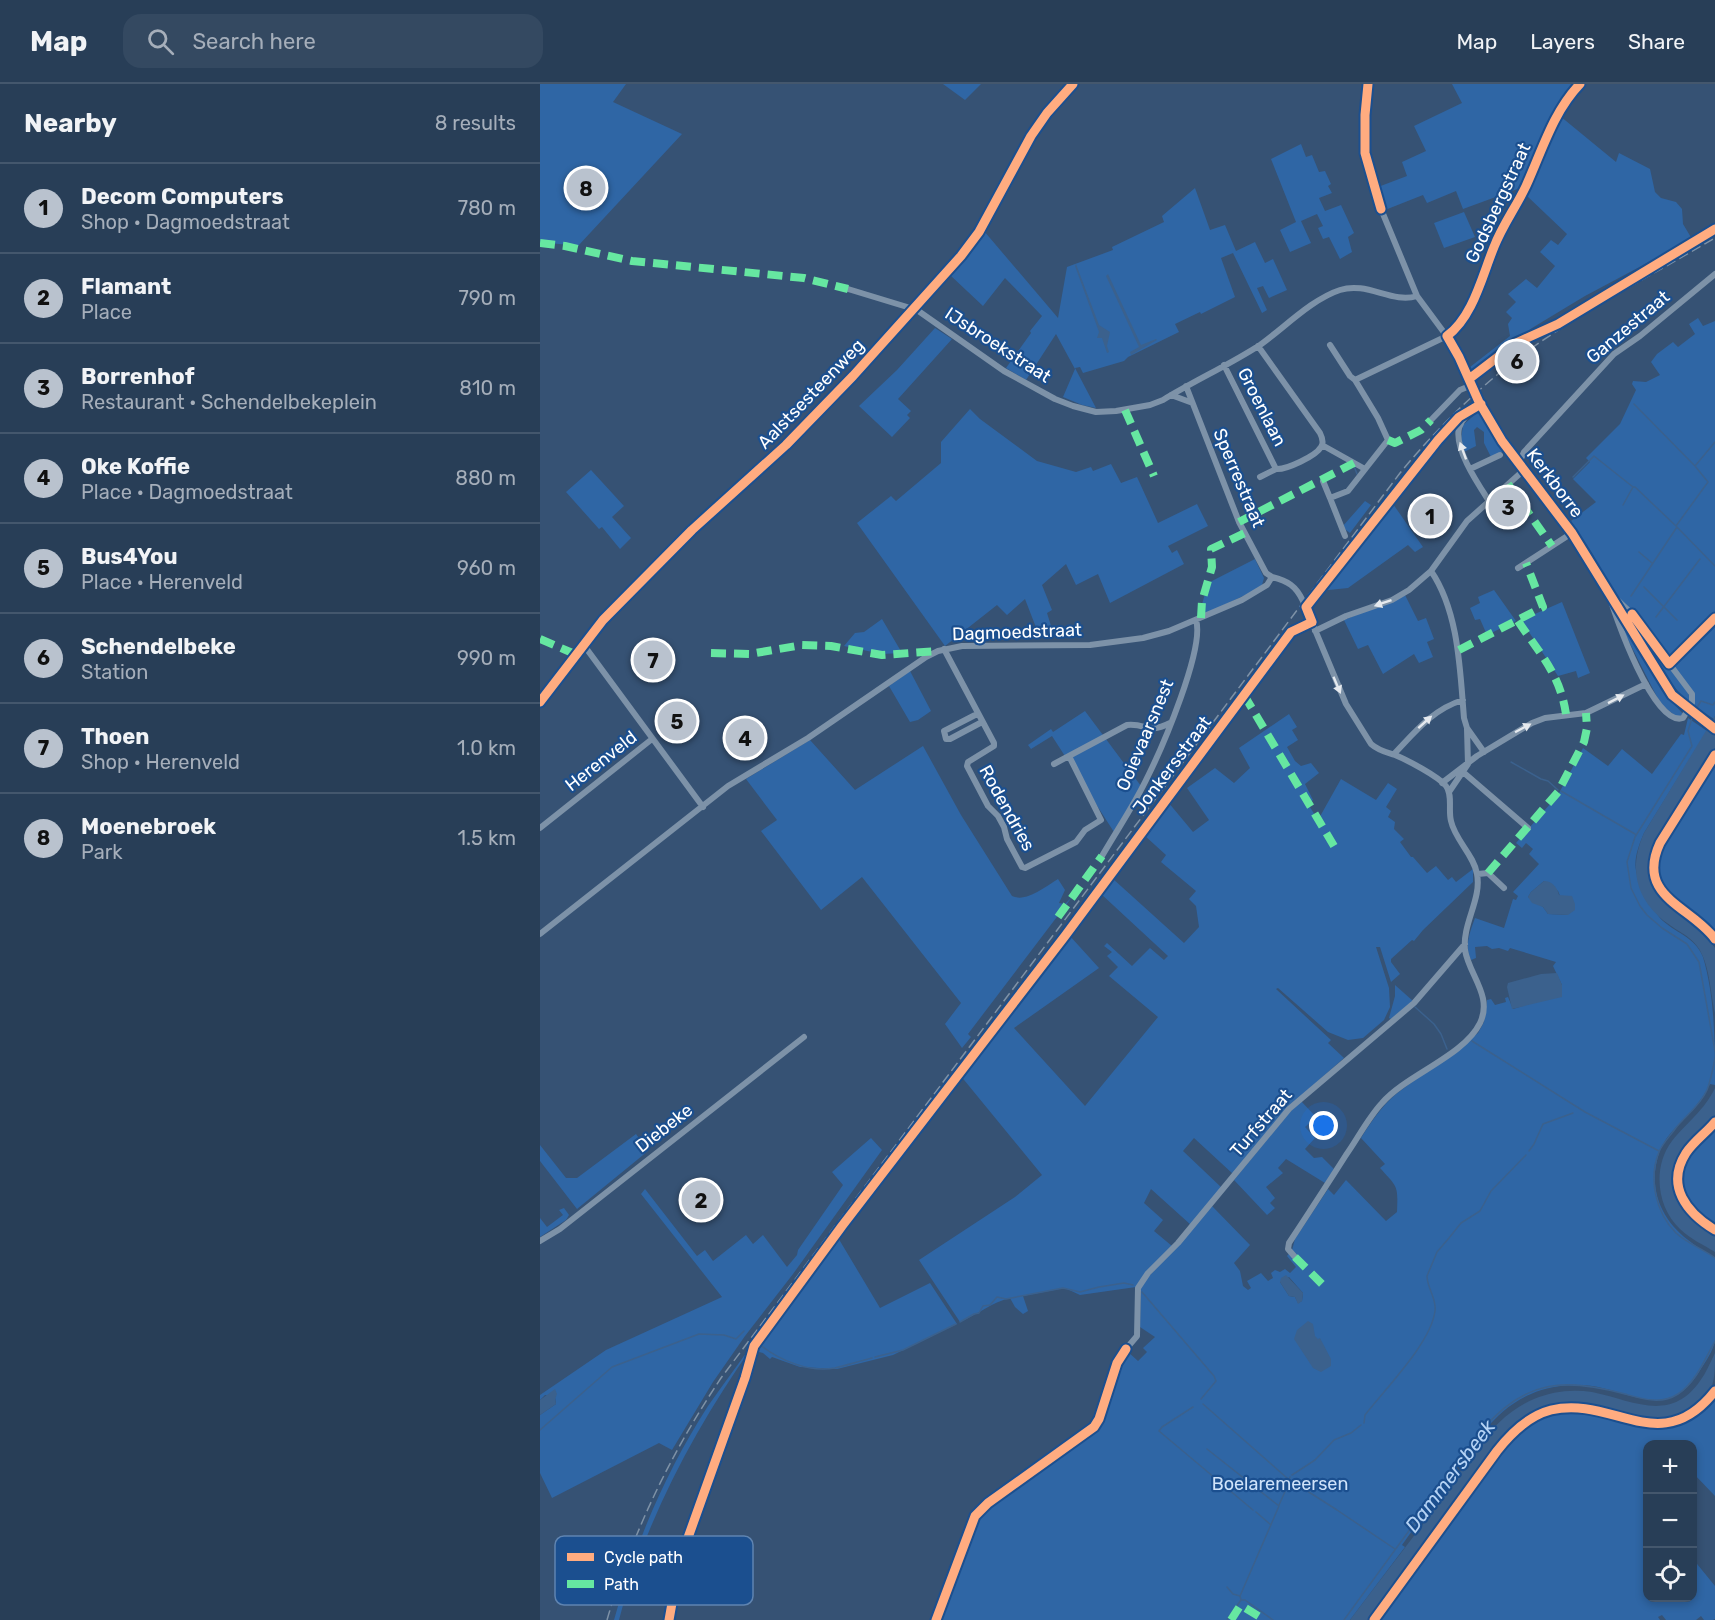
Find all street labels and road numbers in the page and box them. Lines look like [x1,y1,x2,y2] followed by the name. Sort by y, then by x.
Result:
[1460,139,1536,267] street label: Godsbergstraat
[1582,286,1674,368] street label: Ganzestraat
[941,303,1055,387] street label: IJsbroekstraat
[753,335,869,453] street label: Aalstsesteenweg
[1233,364,1291,450] street label: Groenlaan
[1208,425,1270,531] street label: Sperrestraat
[1522,444,1588,522] street label: Kerkborre
[952,619,1082,645] street label: Dagmoedstraat
[1112,676,1178,794] street label: Ooievaarsnest
[1128,712,1216,818] street label: Jonkersstraat
[561,726,641,796] street label: Herenveld
[974,761,1040,855] street label: Rodendries
[1225,1084,1297,1162] street label: Turfstraat
[631,1099,697,1157] street label: Diebeke

